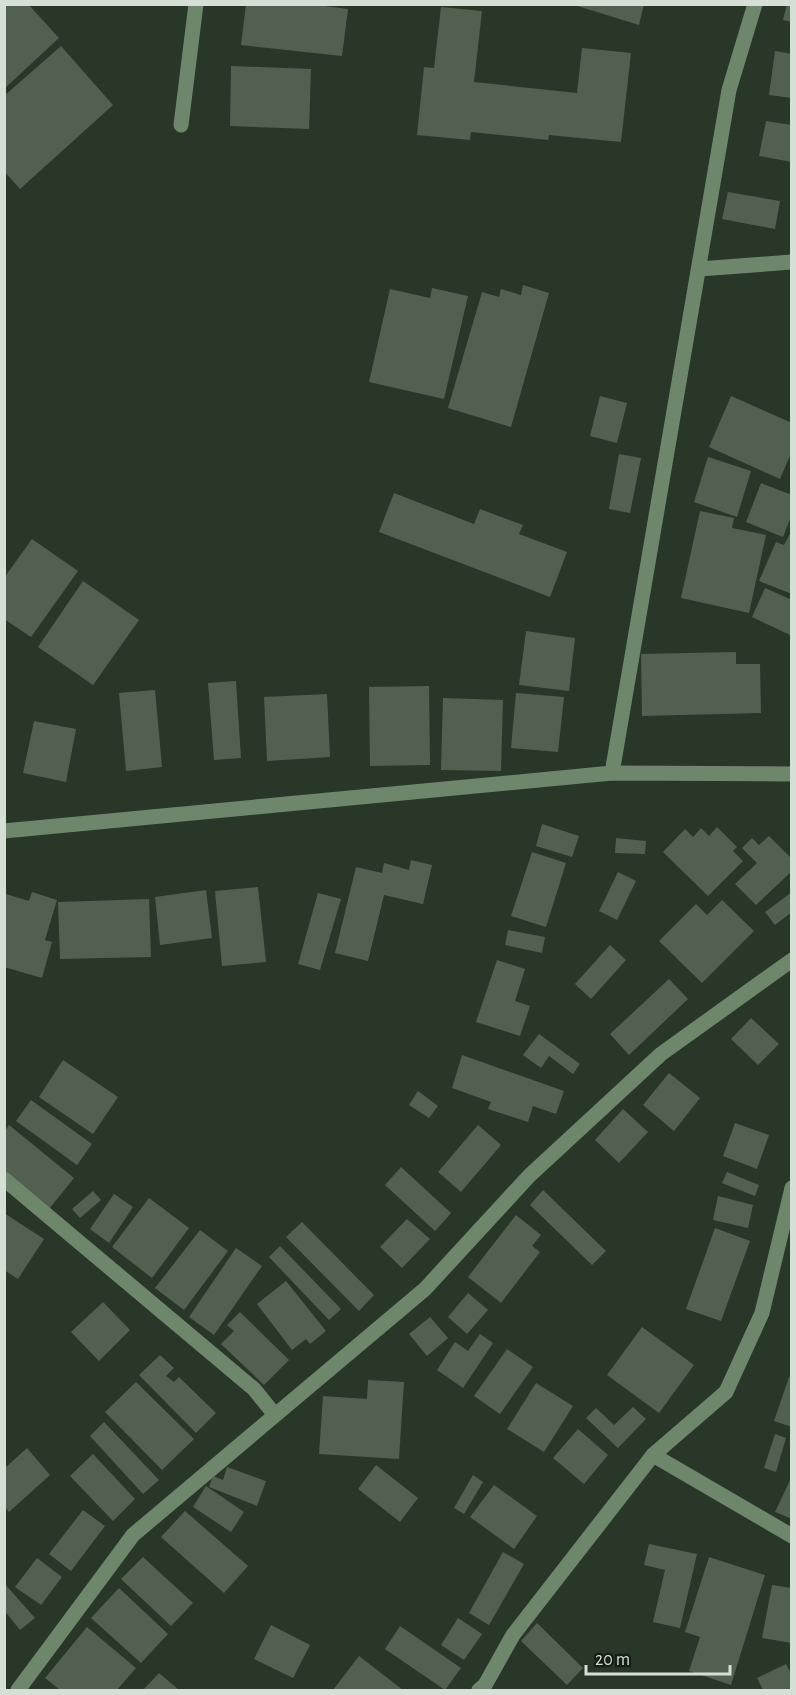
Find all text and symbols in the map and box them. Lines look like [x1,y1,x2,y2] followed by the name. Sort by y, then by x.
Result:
[586,1638,730,1676] scale bar
[595,1651,630,1669] text: 20 m

